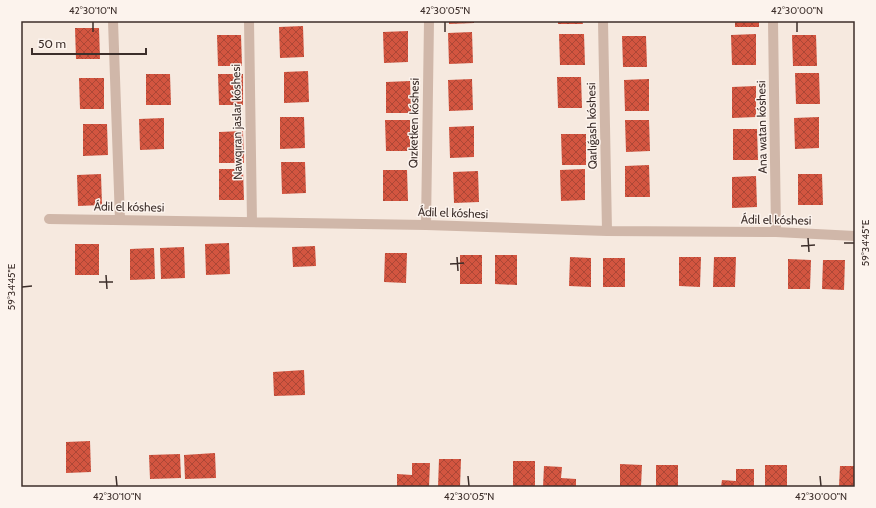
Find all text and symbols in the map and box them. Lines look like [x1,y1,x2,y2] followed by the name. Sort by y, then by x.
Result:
[69,4,117,17] text: 42°30'10"N
[420,4,470,17] text: 42°30'05"N
[771,4,823,17] text: 42°30'00"N
[32,30,146,56] scale bar
[38,36,66,51] text: 50 m
[228,64,245,180] street label: Nawqıran jaslar kóshesi
[405,78,422,168] street label: Qızketken kóshesi
[753,80,770,174] street label: Ana watan kóshesi
[583,82,600,170] street label: Qarlıǵash kóshesi
[94,198,164,215] street label: Ádil el kóshesi
[418,204,489,221] street label: Ádil el kóshesi
[741,211,811,228] street label: Ádil el kóshesi
[859,219,872,266] text: 59°34'45"E
[5,263,18,310] text: 59°34'45"E
[93,490,141,503] text: 42°30'10"N
[444,490,494,503] text: 42°30'05"N
[795,490,847,503] text: 42°30'00"N

